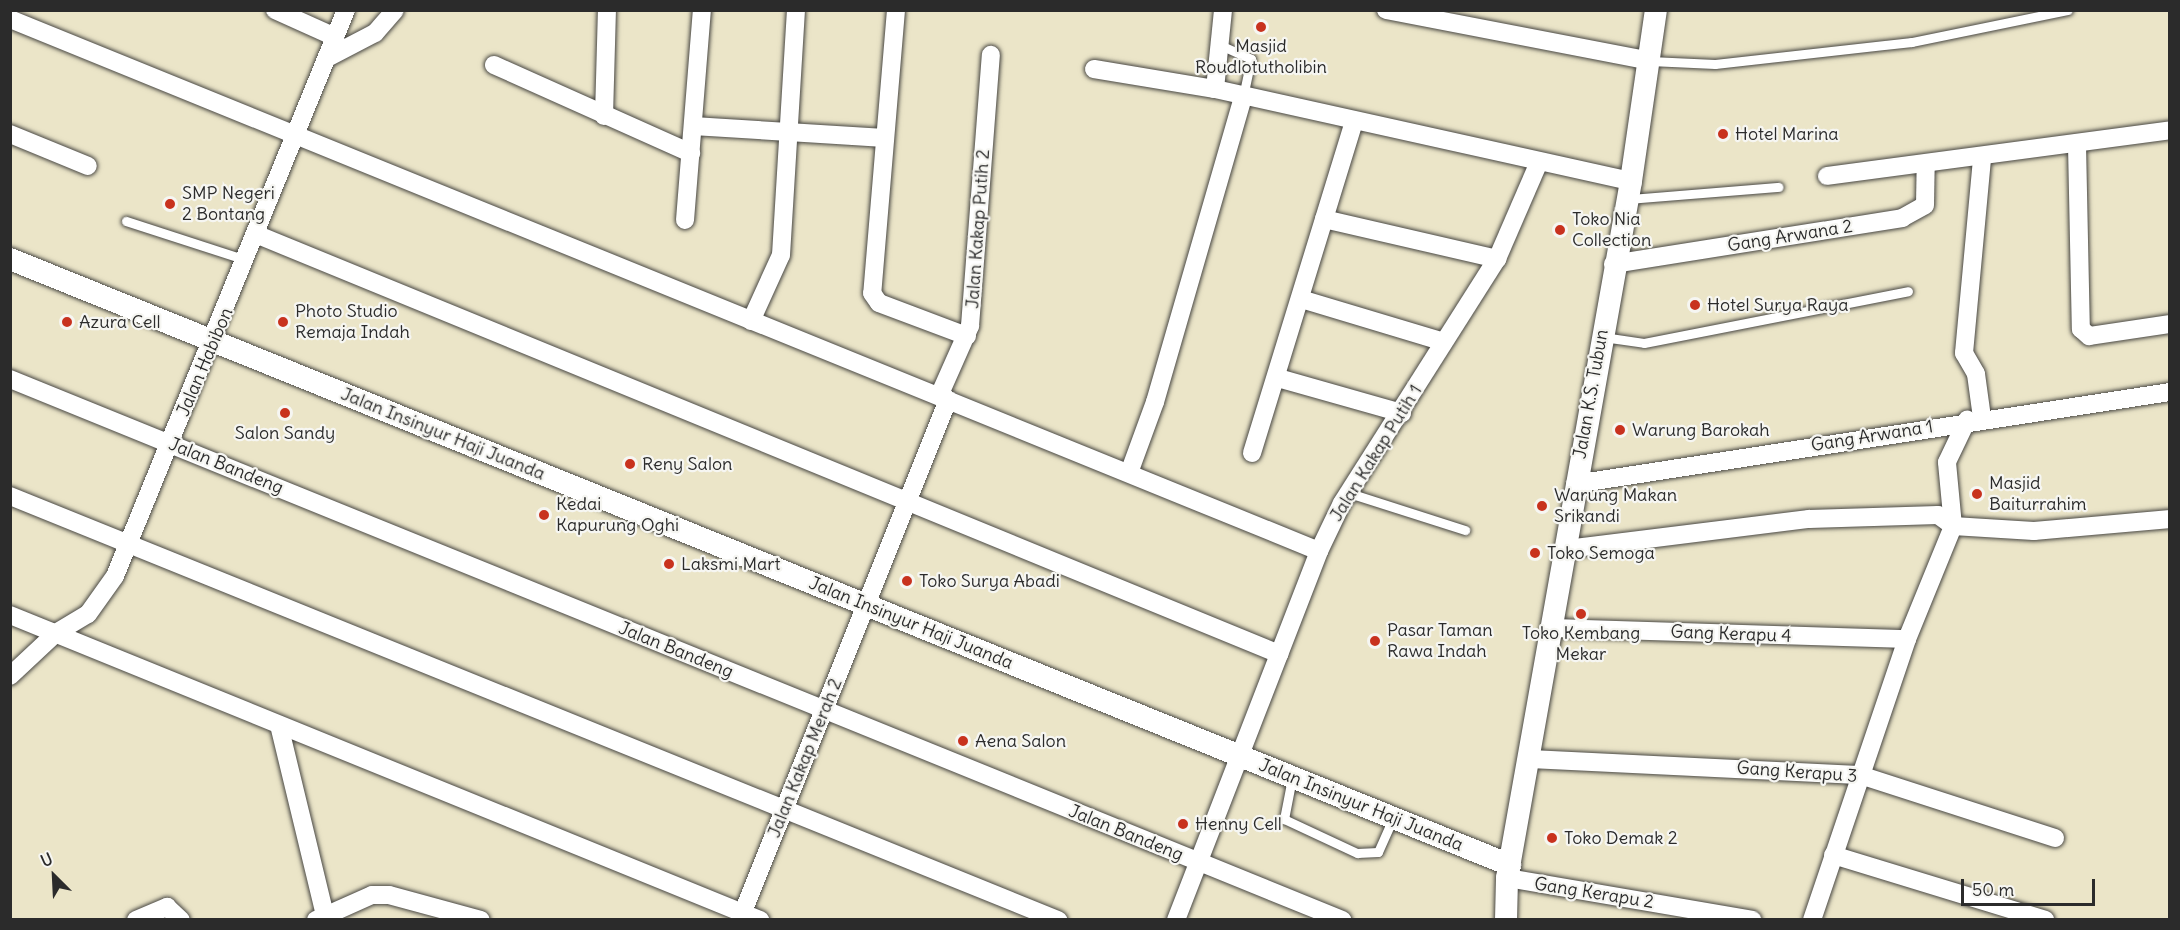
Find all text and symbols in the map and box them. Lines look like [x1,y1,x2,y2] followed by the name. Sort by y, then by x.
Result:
[1254,20,1268,34] marker: Masjid Roudlotutholibin
[1195,36,1327,78] place label: Masjid Roudlotutholibin
[1735,123,1839,145] place label: Hotel Marina
[1716,127,1730,141] marker: Hotel Marina
[962,149,994,309] street label: Jalan Kakap Putih 2
[182,183,275,226] place label: SMP Negeri 2 Bontang
[163,197,177,211] marker: SMP Negeri 2 Bontang
[1572,209,1651,252] place label: Toko Nia Collection
[1726,215,1854,257] street label: Gang Arwana 2
[1553,223,1567,237] marker: Toko Nia Collection
[1707,294,1848,316] place label: Hotel Surya Raya
[1688,298,1702,312] marker: Hotel Surya Raya
[295,301,410,344] place label: Photo Studio Remaja Indah
[172,304,238,420] street label: Jalan Habibon
[79,311,161,333] place label: Azura Cell
[60,315,74,329] marker: Azura Cell
[276,315,290,329] marker: Photo Studio Remaja Indah
[1569,328,1613,460] street label: Jalan K.S. Tubun
[1325,381,1427,525] street label: Jalan Kakap Putih 1
[338,383,548,485] street label: Jalan Insinyur Haji Juanda
[278,406,292,420] marker: Salon Sandy
[1809,416,1935,456] street label: Gang Arwana 1
[1632,419,1770,441] place label: Warung Barokah
[235,422,335,444] place label: Salon Sandy
[1613,423,1627,437] marker: Warung Barokah
[166,433,286,499] street label: Jalan Bandeng
[642,453,732,475] place label: Reny Salon
[623,457,637,471] marker: Reny Salon
[1989,473,2087,516] place label: Masjid Baiturrahim
[1554,485,1677,528] place label: Warung Makan Srikandi
[1970,487,1984,501] marker: Masjid Baiturrahim
[556,494,679,536] place label: Kedai Kapurung Oghi
[1535,499,1549,513] marker: Warung Makan Srikandi
[537,508,551,522] marker: Kedai Kapurung Oghi
[1547,542,1655,564] place label: Toko Semoga
[1528,546,1542,560] marker: Toko Semoga
[681,553,781,575] place label: Laksmi Mart
[662,557,676,571] marker: Laksmi Mart
[919,570,1060,592] place label: Toko Surya Abadi
[806,572,1016,674] street label: Jalan Insinyur Haji Juanda
[900,574,914,588] marker: Toko Surya Abadi
[1574,607,1588,621] marker: Toko Kembang Mekar
[616,617,736,683] street label: Jalan Bandeng
[1387,620,1493,662] place label: Pasar Taman Rawa Indah
[1670,621,1792,647] street label: Gang Kerapu 4
[1522,623,1640,666] place label: Toko Kembang Mekar
[1368,634,1382,648] marker: Pasar Taman Rawa Indah
[763,675,847,841] street label: Jalan Kakap Merah 2
[975,730,1066,752] place label: Aena Salon
[956,734,970,748] marker: Aena Salon
[1256,754,1466,856] street label: Jalan Insinyur Haji Juanda
[1736,757,1858,787] street label: Gang Kerapu 3
[1066,800,1186,866] street label: Jalan Bandeng
[1195,813,1282,835] place label: Henny Cell
[1176,817,1190,831] marker: Henny Cell
[1564,827,1678,849] place label: Toko Demak 2
[1545,831,1559,845] marker: Toko Demak 2
[24,846,84,906] north arrow
[38,848,56,871] text: U
[1964,867,2098,905] scale bar
[1533,873,1655,913] street label: Gang Kerapu 2
[1972,878,2014,901] text: 50 m

